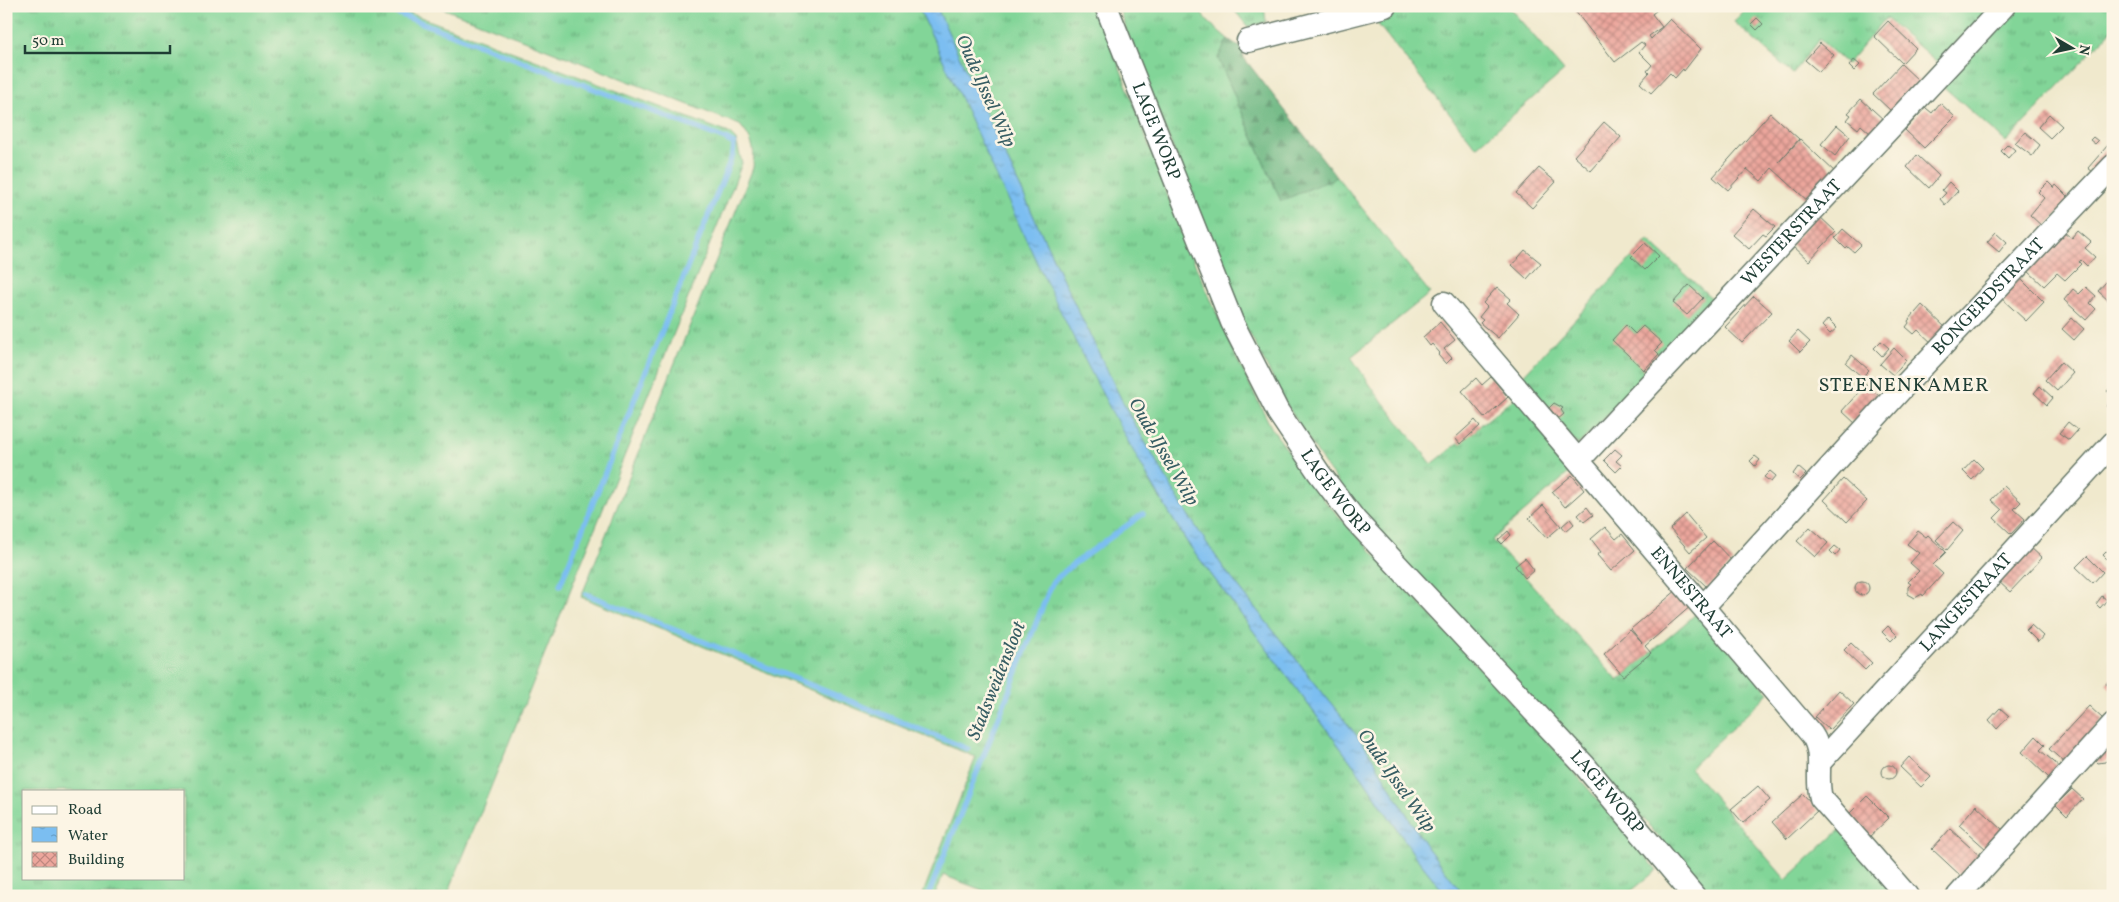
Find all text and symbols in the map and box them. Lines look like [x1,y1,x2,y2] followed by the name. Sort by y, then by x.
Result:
[25,22,170,54] scale bar
[2046,22,2096,72] north arrow
[32,31,64,52] text: 50 m
[949,31,1021,152] water label: Oude IJssel Wilp
[2073,43,2094,56] text: N
[1125,79,1187,184] street label: LAGE WORP
[1735,174,1848,292] street label: WESTERSTRAAT
[1927,232,2051,361] street label: BONGERDSTRAAT
[1818,372,1990,400] district label: STEENENKAMER
[1122,393,1205,511] water label: Oude IJssel Wilp
[1294,444,1376,541] street label: LAGE WORP
[1644,541,1738,645] street label: ENNESTRAAT
[1914,548,2018,658] street label: LANGESTRAAT
[961,617,1033,744] water label: Stadsweidensloot
[1351,724,1441,838] water label: Oude IJssel Wilp
[1564,745,1650,840] street label: LAGE WORP
[22,790,185,880] legend
[68,800,102,821] text: Road
[68,826,108,847] text: Water
[68,850,125,871] text: Building

